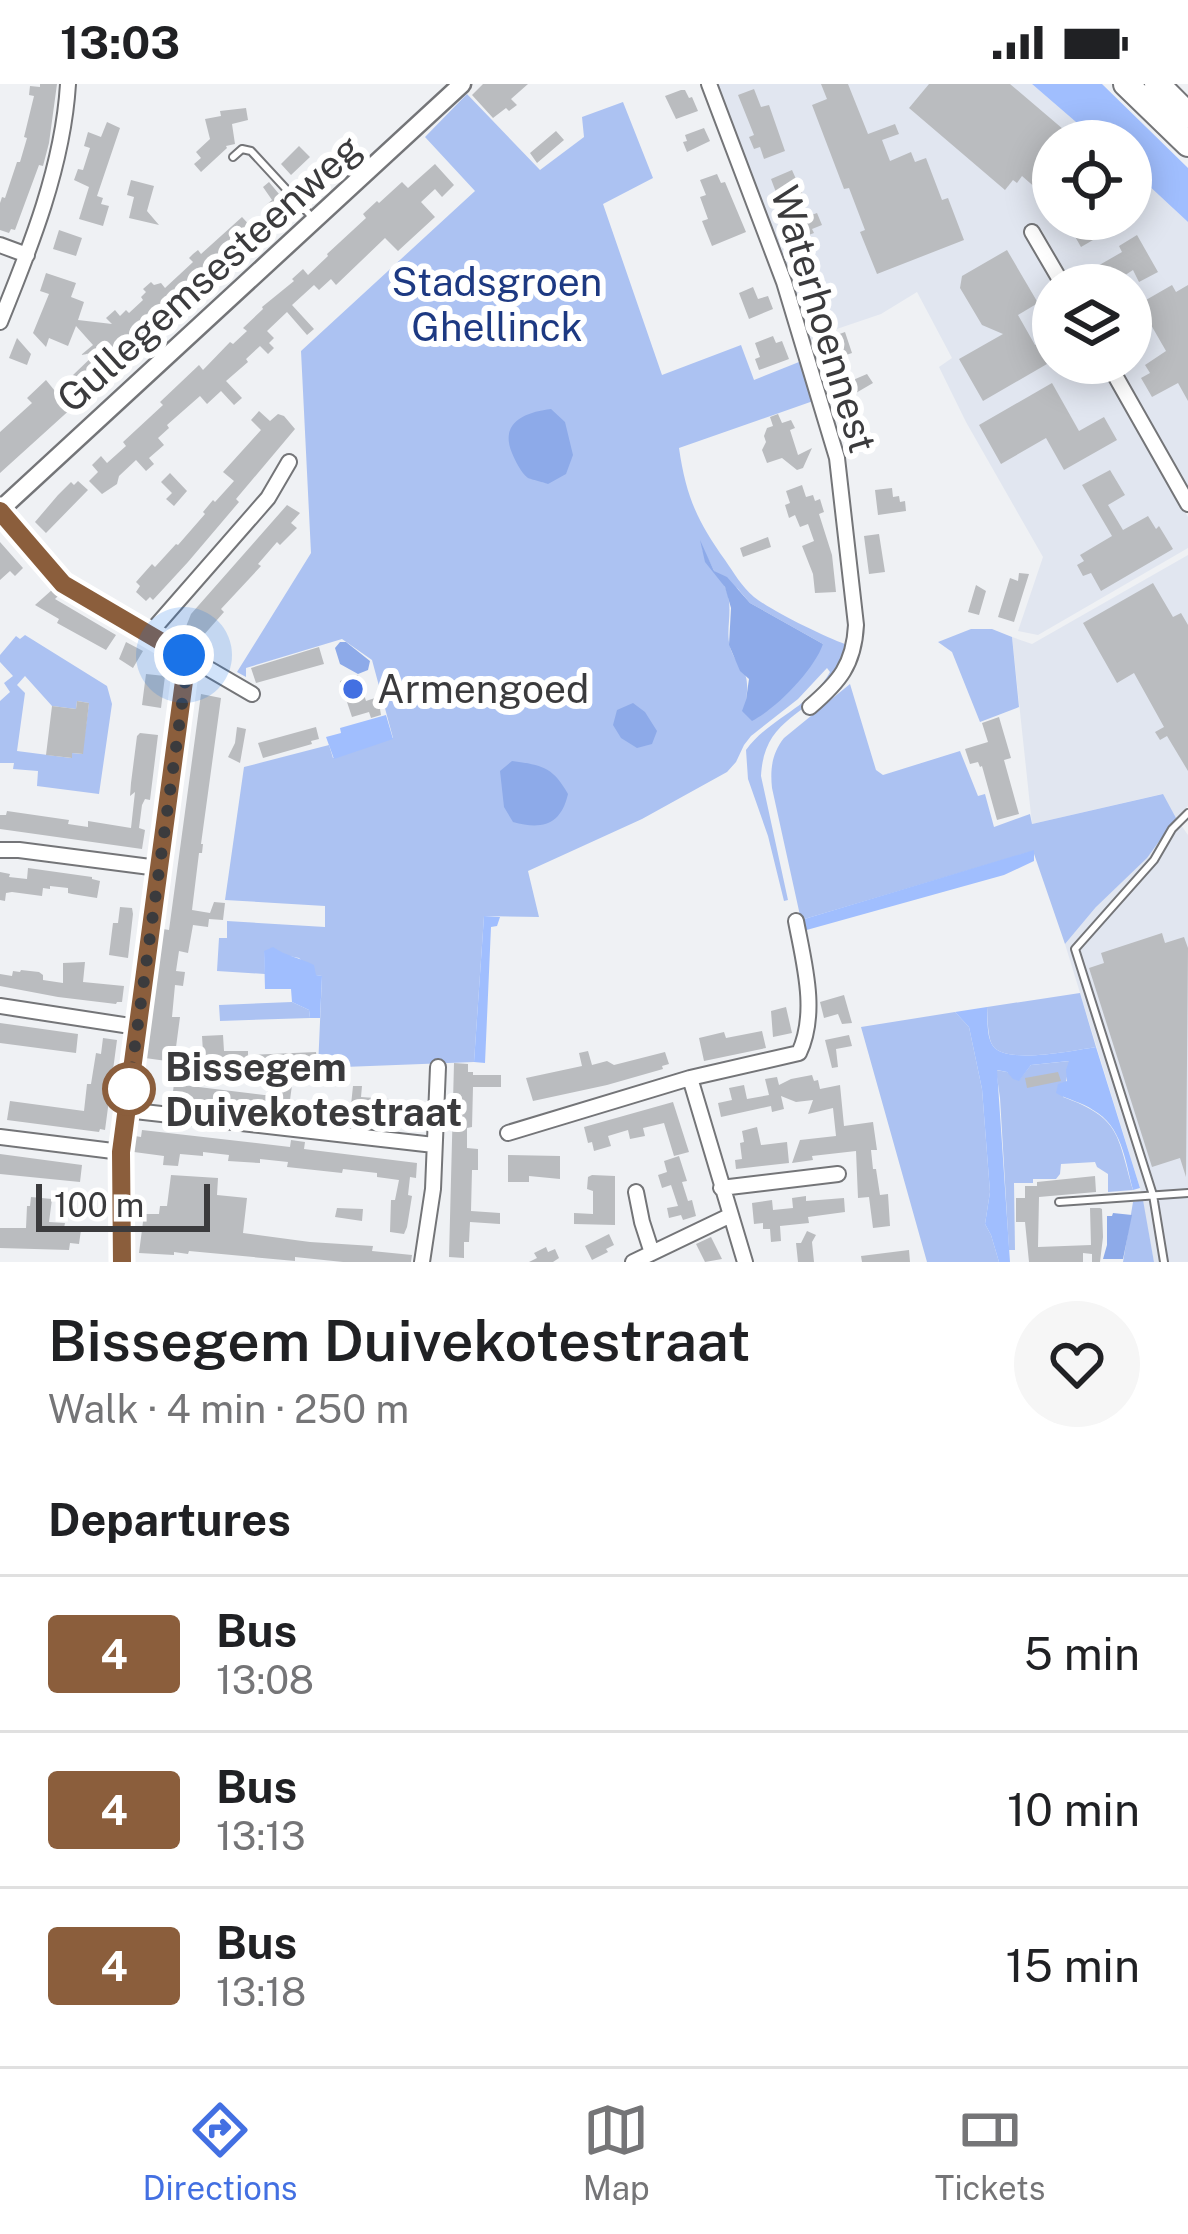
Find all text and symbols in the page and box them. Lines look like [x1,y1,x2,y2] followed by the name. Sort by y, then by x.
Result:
[60,16,180,69] text: 13:03
[1032,120,1152,384] map controls
[1032,120,1152,240] button: locate
[48,125,370,421] street label: Gullegemsesteenweg
[762,180,886,458] street label: Waterhoennest
[392,259,602,350] park label: Stadsgroen Ghellinck
[1032,264,1152,384] button: layers
[154,625,214,685] your location
[377,666,589,712] place label: Armengoed
[340,676,366,702] marker: Armengoed
[165,1044,462,1135] place label: Bissegem Duivekotestraat
[104,1064,154,1114] marker: Bissegem Duivekotestraat
[36,1178,210,1231] scale bar
[54,1186,144,1224] text: 100 m
[1014,1301,1140,1427] button: heart
[48,1307,751,1374] text: Bissegem Duivekotestraat
[48,1386,409,1432] text: Walk · 4 min · 250 m
[48,1493,291,1546] text: Departures
[216,1604,297,1657] text: Bus
[1024,1627,1140,1680] text: 5 min
[100,1629,128,1678] text: 4
[216,1657,314,1703] text: 13:08
[216,1760,297,1813] text: Bus
[1007,1783,1140,1836] text: 10 min
[100,1785,128,1834] text: 4
[216,1813,306,1859] text: 13:13
[216,1916,297,1969] text: Bus
[1006,1939,1140,1992] text: 15 min
[100,1941,128,1990] text: 4
[216,1969,306,2015] text: 13:18
[143,2097,298,2207] tab: Directions
[583,2097,650,2207] tab: Map
[935,2097,1045,2207] tab: Tickets

